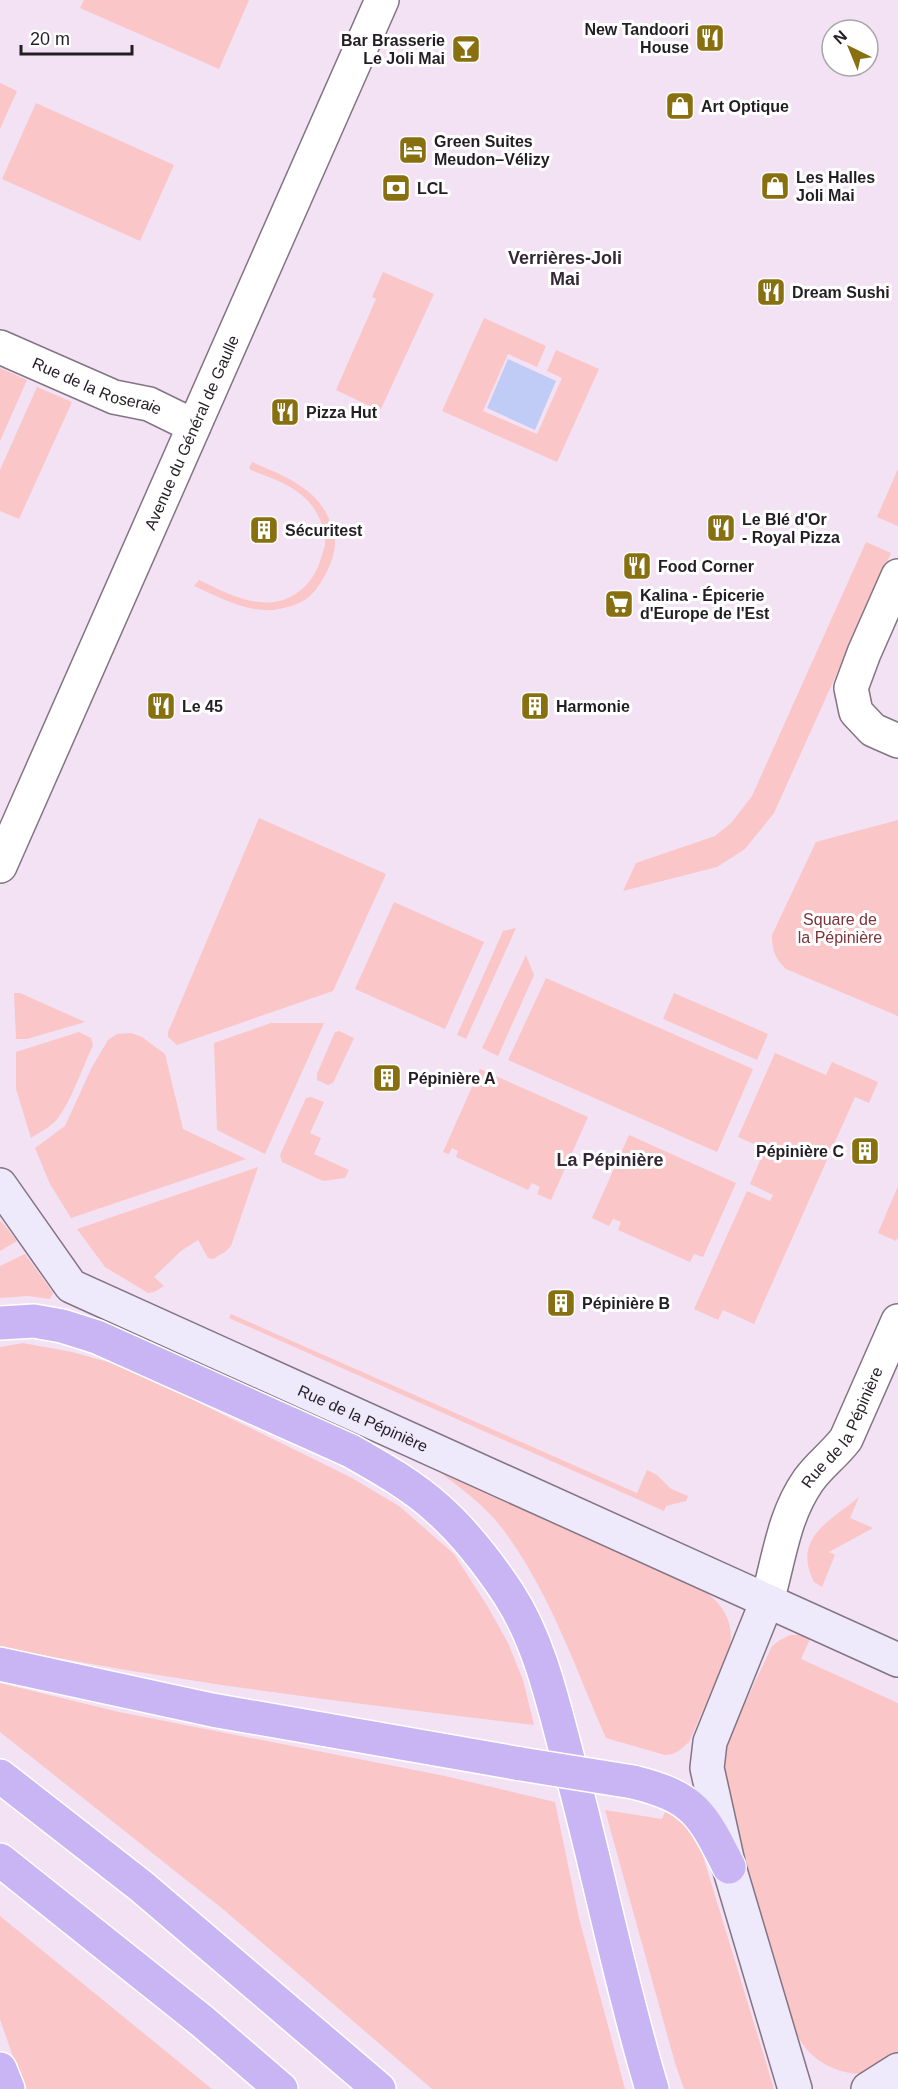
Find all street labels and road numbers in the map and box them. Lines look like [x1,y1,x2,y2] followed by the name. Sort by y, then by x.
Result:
[141,333,242,532] street label: Avenue du Général de Gaulle
[30,354,165,418] street label: Rue de la Roseraie
[798,1364,886,1491] street label: Rue de la Pépinière
[295,1382,431,1455] street label: Rue de la Pépinière

